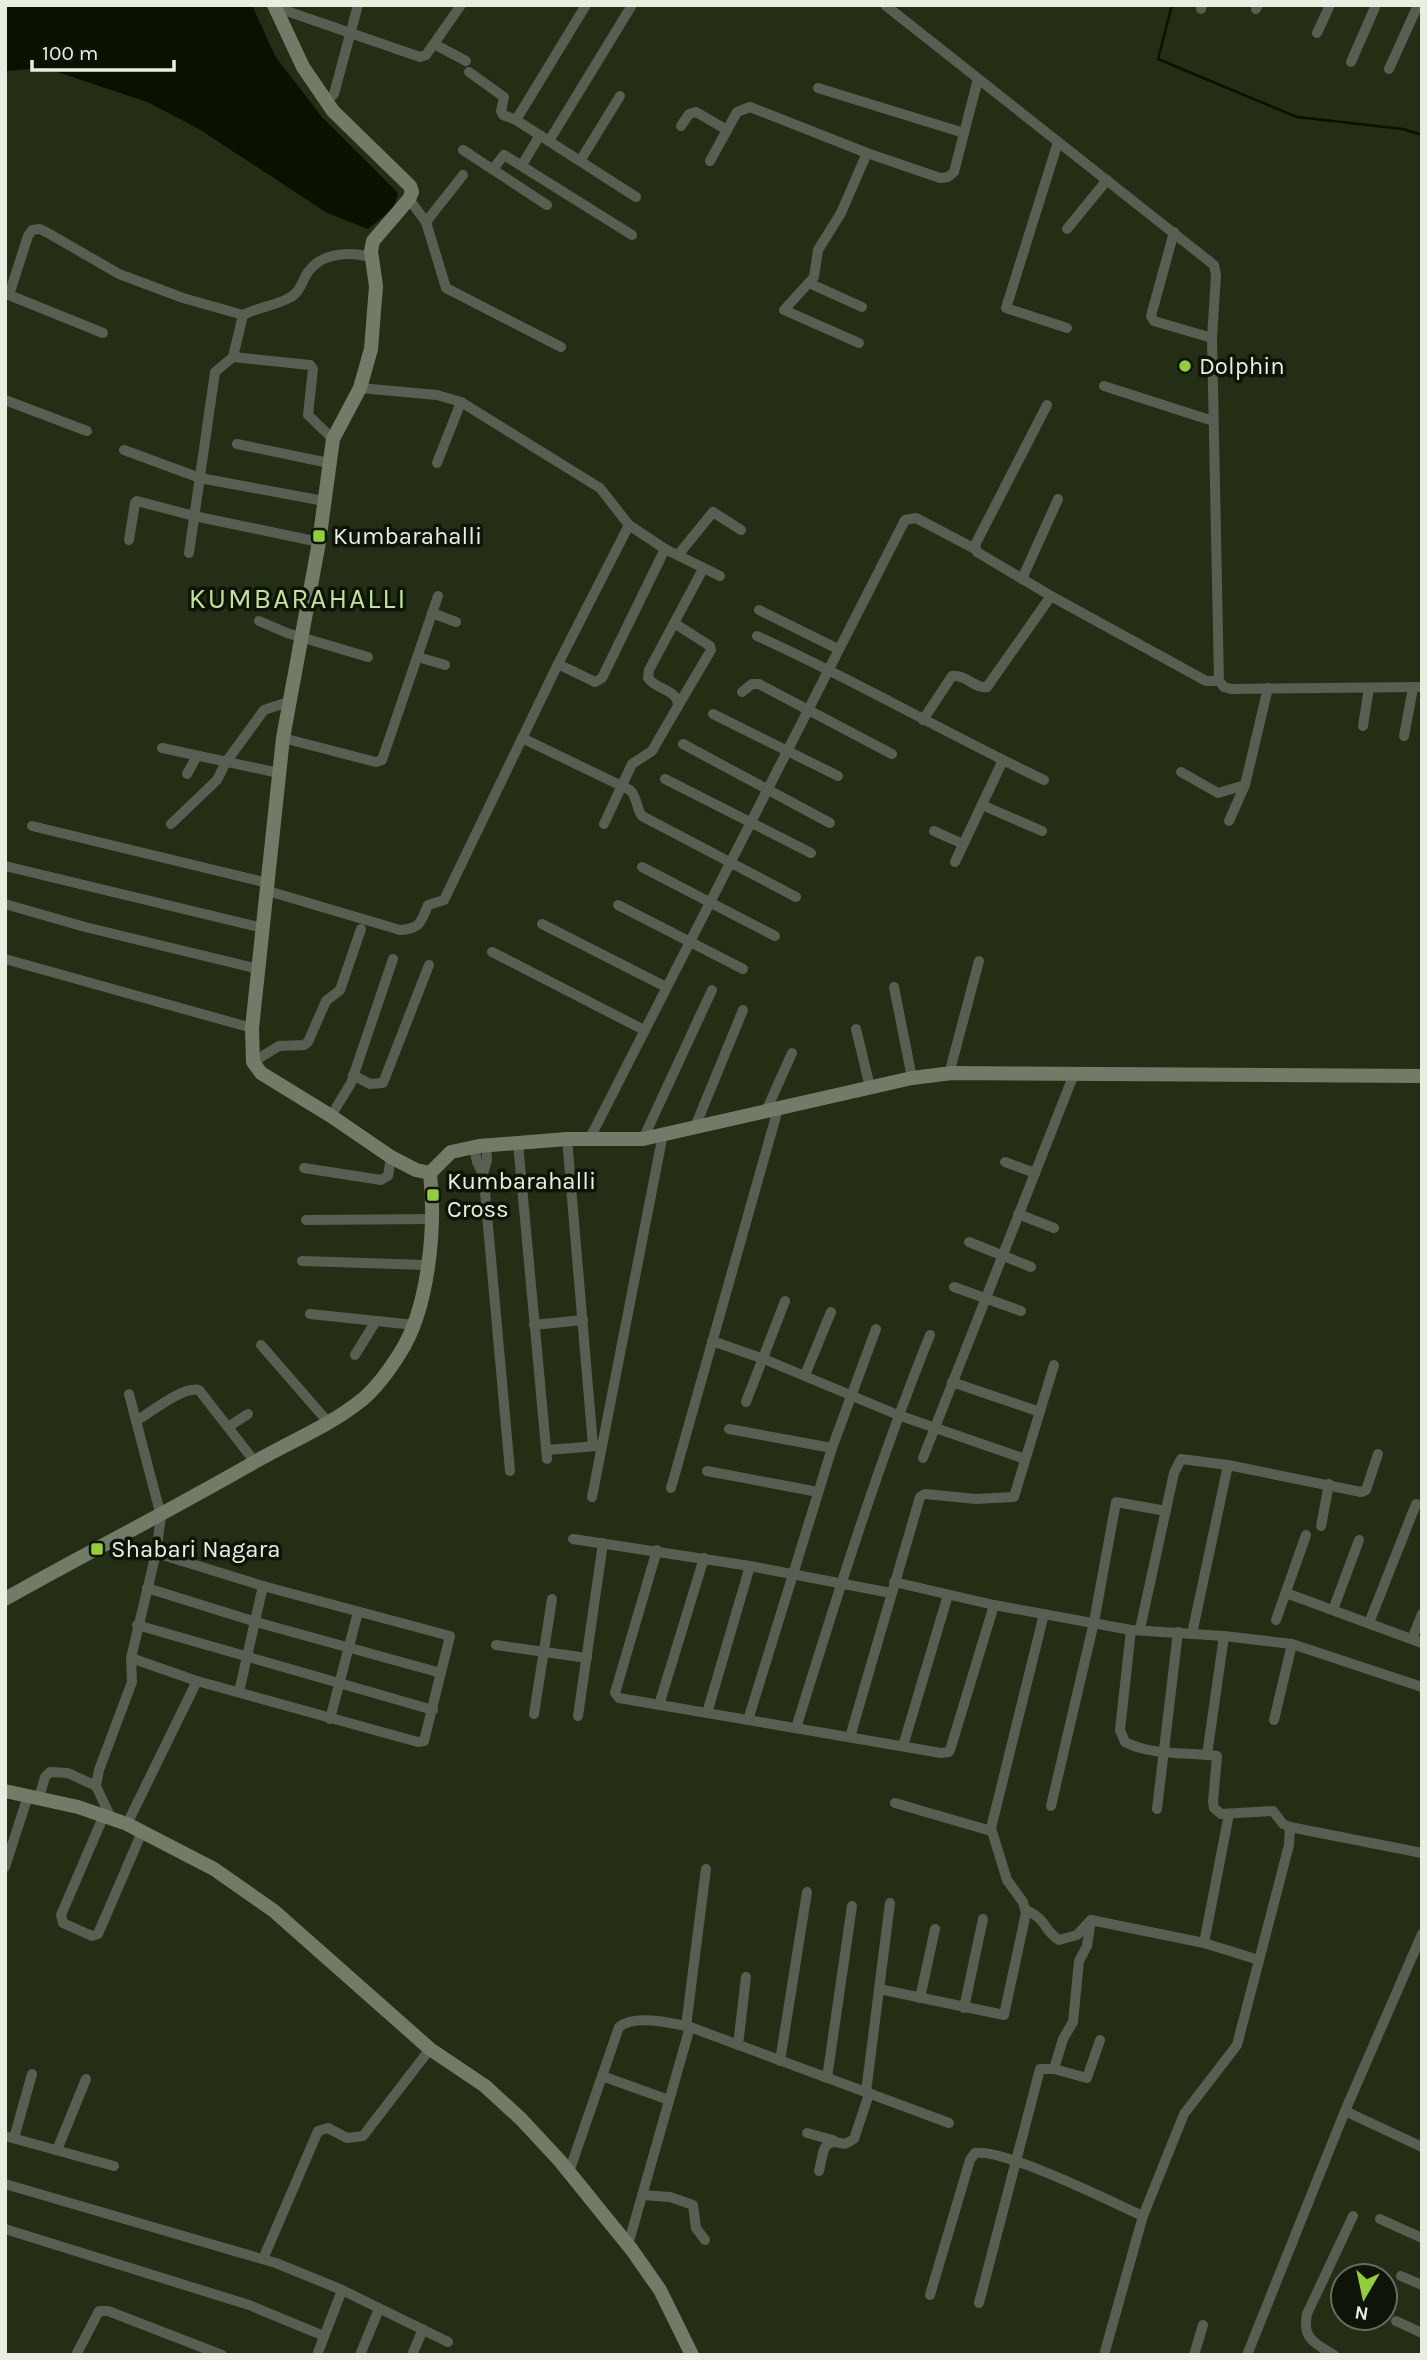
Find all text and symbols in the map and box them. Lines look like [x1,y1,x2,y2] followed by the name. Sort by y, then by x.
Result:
[32,28,173,72] scale bar
[42,41,99,65] text: 100 m
[1199,352,1285,380] place label: Dolphin
[1177,358,1193,374] marker: Dolphin
[333,522,482,550] place label: Kumbarahalli
[311,528,327,544] marker: Kumbarahalli
[189,582,407,615] district label: KUMBARAHALLI
[447,1167,596,1223] place label: Kumbarahalli Cross
[425,1187,441,1203] marker: Kumbarahalli Cross
[111,1535,280,1563] place label: Shabari Nagara
[89,1541,105,1557] marker: Shabari Nagara
[1329,2262,1399,2332] north arrow
[1353,2301,1370,2325] text: N

